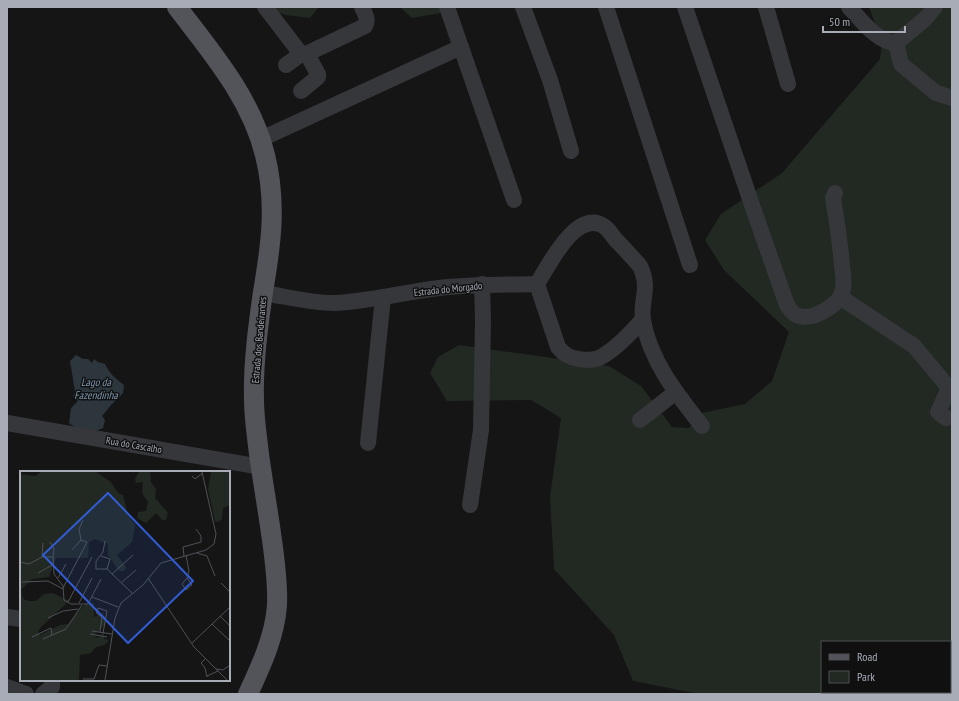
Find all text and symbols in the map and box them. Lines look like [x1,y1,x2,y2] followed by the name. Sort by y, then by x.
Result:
[823,8,905,34] scale bar
[829,14,850,29] text: 50 m
[413,279,483,299] street label: Estrada do Morgado
[249,296,269,384] street label: Estrada dos Bandeirantes
[74,375,118,402] water label: Lago da Fazendinha
[105,434,163,456] street label: Rua do Cascalho
[20,471,230,681] inset map
[821,641,951,693] legend
[857,649,877,664] text: Road
[857,669,875,684] text: Park

